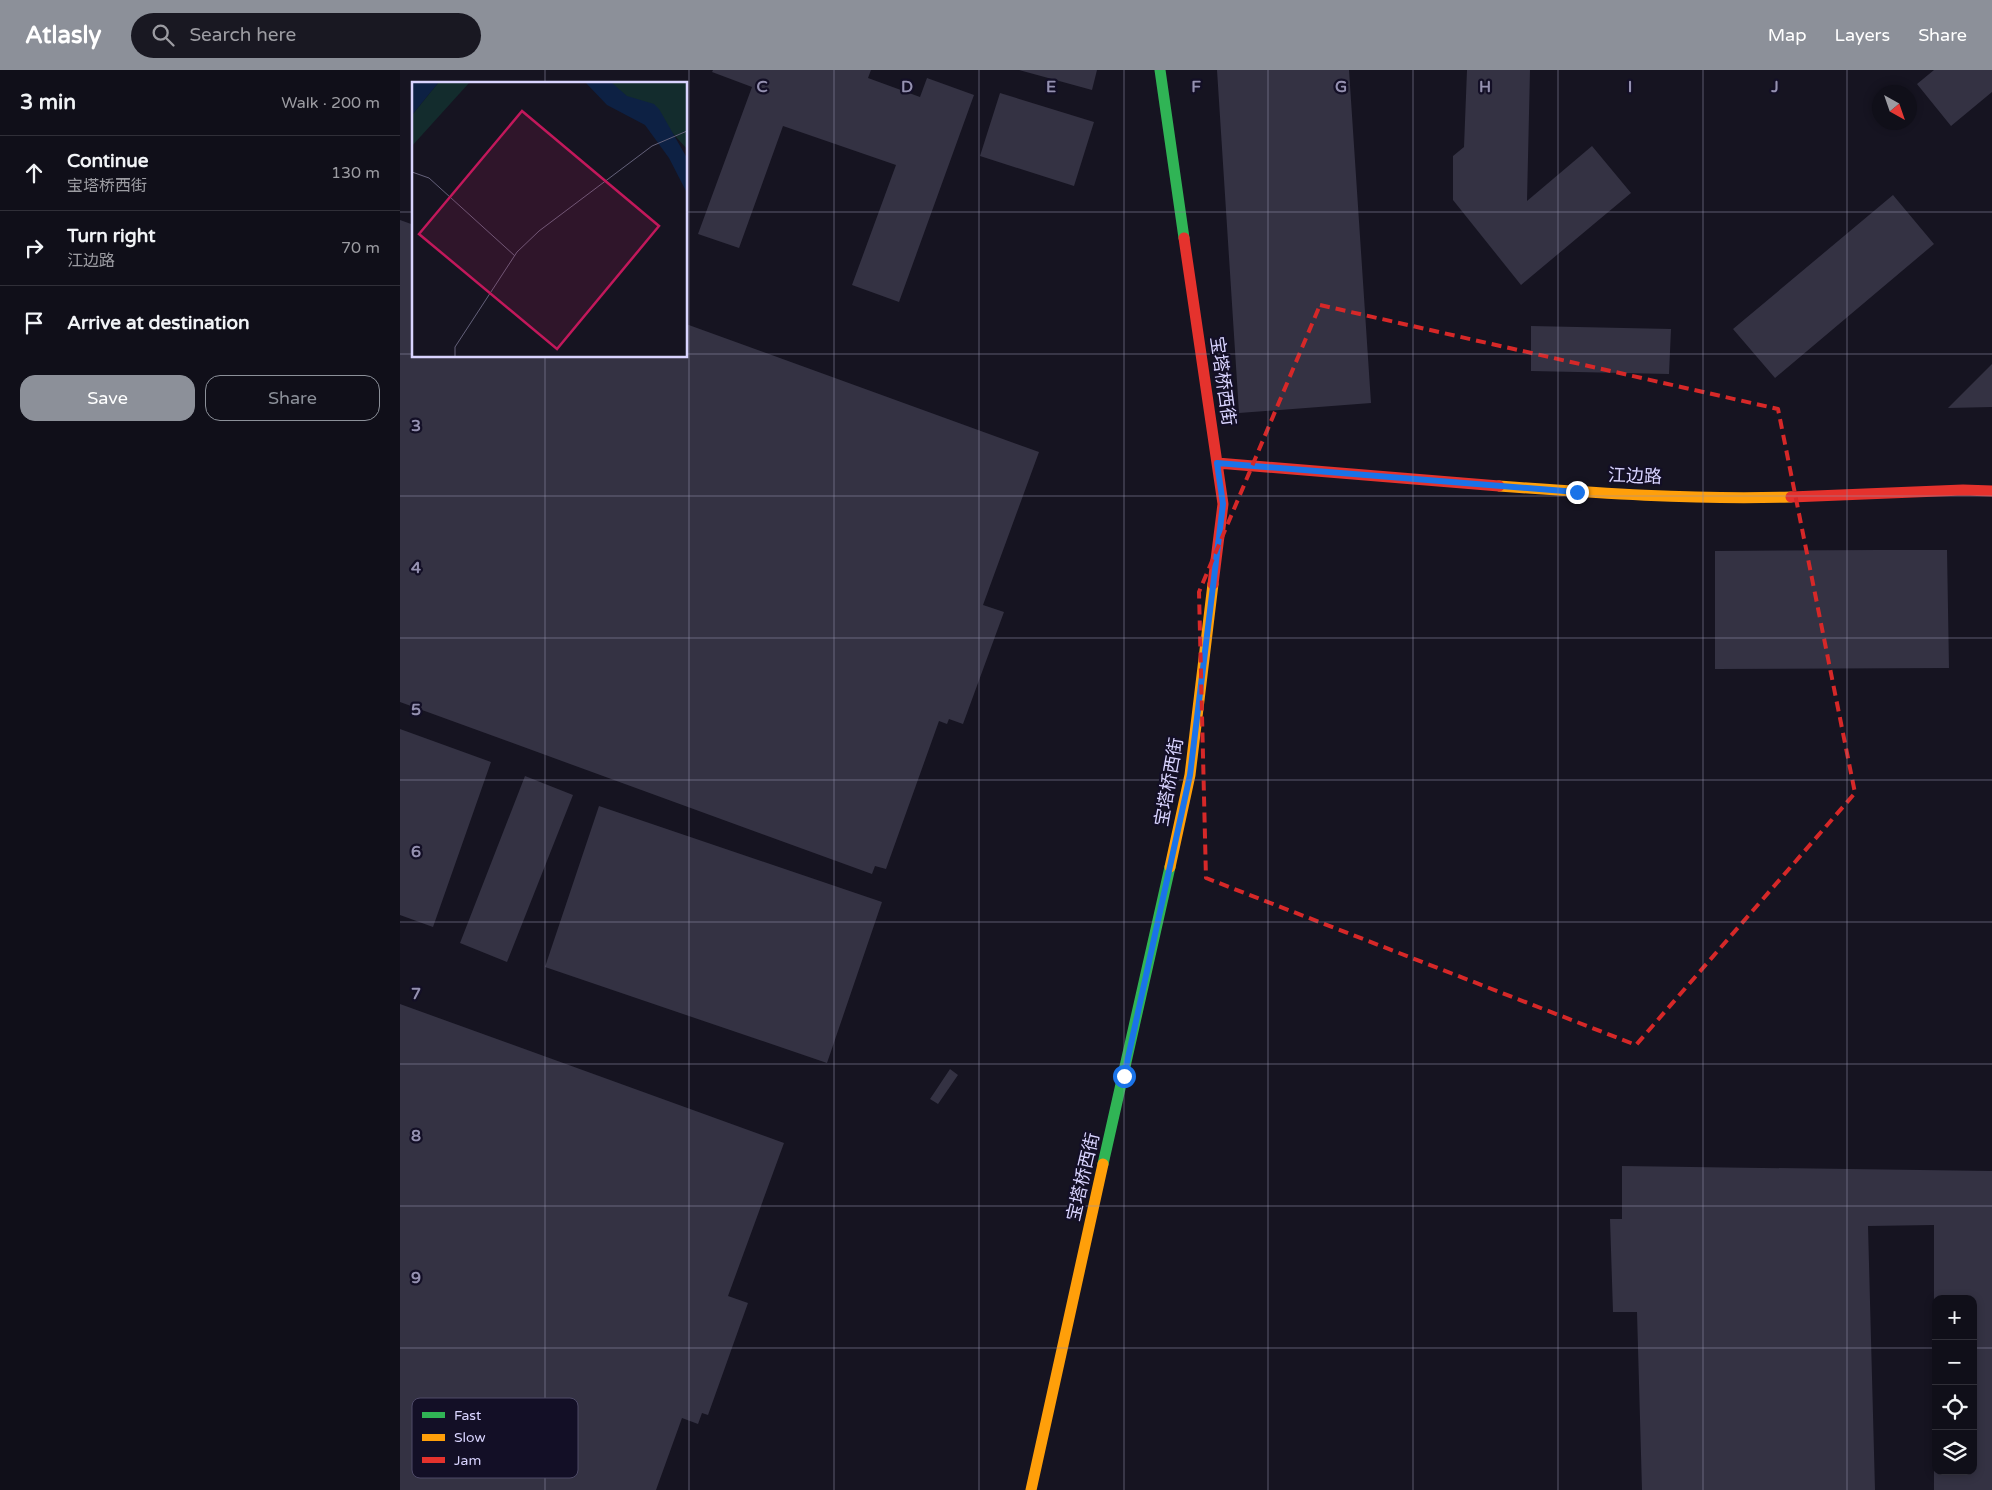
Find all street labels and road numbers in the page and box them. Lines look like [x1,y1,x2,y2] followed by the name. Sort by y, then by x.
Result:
[1206,335,1240,427] street label: 宝塔桥西街
[1608,464,1662,488] street label: 江边路
[1150,736,1188,828] street label: 宝塔桥西街
[1062,1131,1104,1223] street label: 宝塔桥西街

